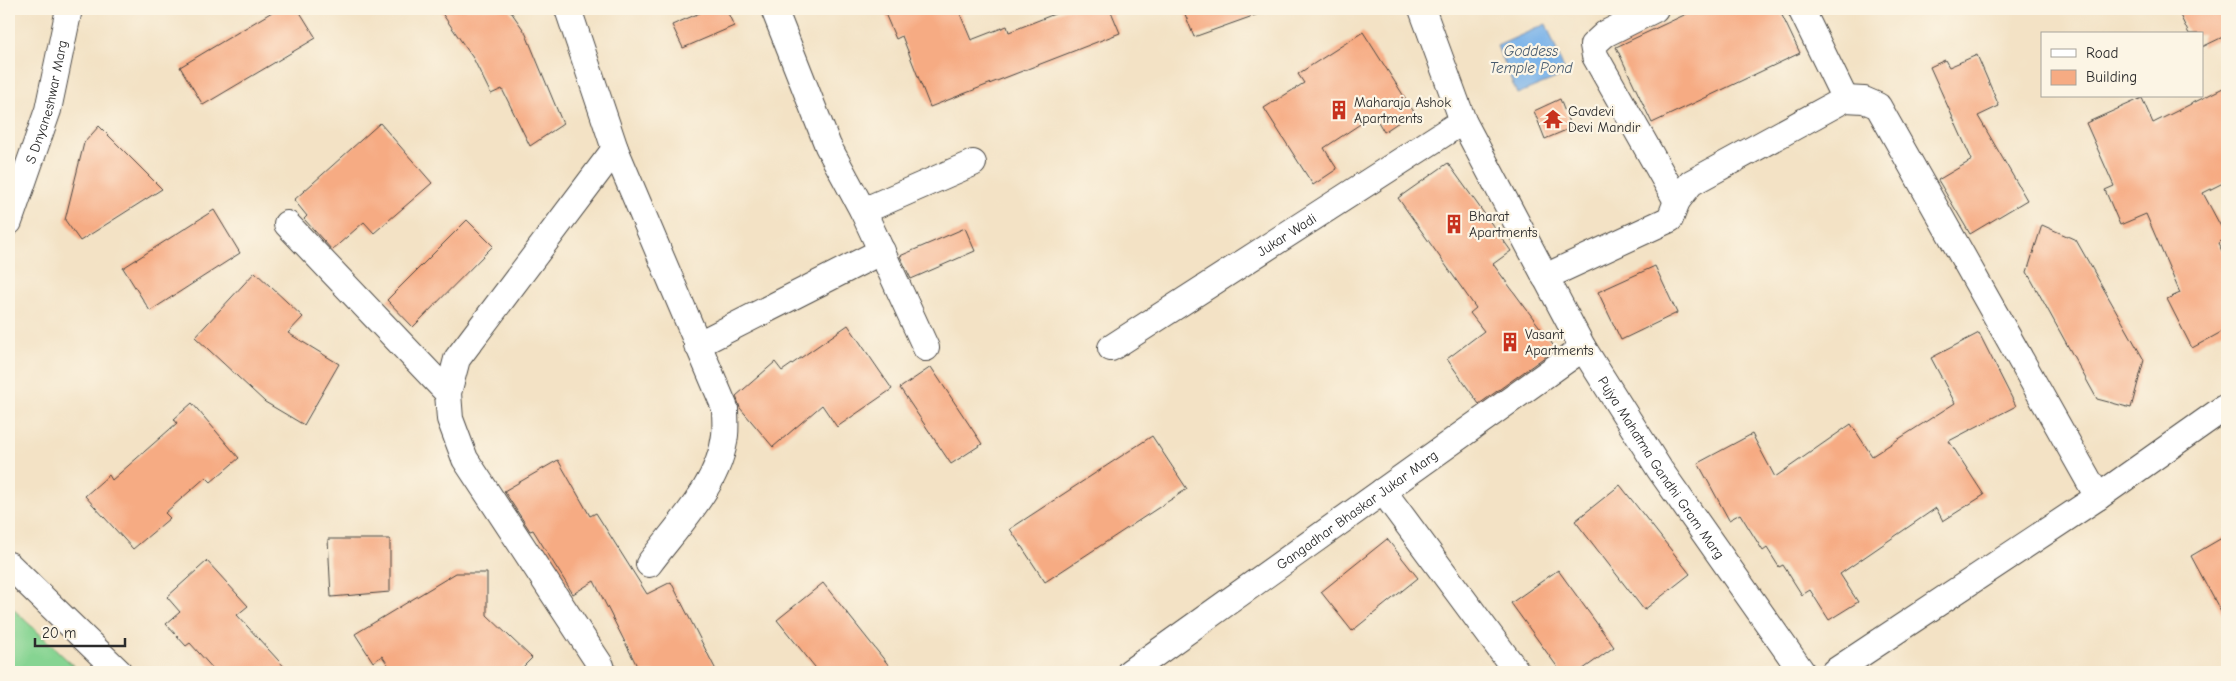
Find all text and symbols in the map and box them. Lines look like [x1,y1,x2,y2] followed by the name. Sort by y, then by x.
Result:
[2041,32,2204,98] legend
[21,39,71,166] street label: S Dnyaneshwar Marg
[1490,42,1574,77] water label: Goddess Temple Pond
[2086,44,2118,62] text: Road
[2086,68,2137,86] text: Building
[1354,94,1451,127] place label: Maharaja Ashok Apartments
[1328,99,1350,121] building icon: Maharaja Ashok Apartments
[1568,103,1641,136] place label: Gavdevi Devi Mandir
[1542,108,1564,130] temple icon: Gavdevi Devi Mandir
[1469,208,1538,241] place label: Bharat Apartments
[1254,210,1319,260] street label: Jukar Wadi
[1443,213,1465,235] building icon: Bharat Apartments
[1525,326,1594,359] place label: Vasant Apartments
[1499,331,1521,353] building icon: Vasant Apartments
[1595,373,1728,562] street label: Pujya Mahatma Gandhi Gram Marg
[1273,446,1441,573] street label: Gangadhar Bhaskar Jukar Marg
[35,616,125,648] scale bar
[42,624,76,642] text: 20 m

